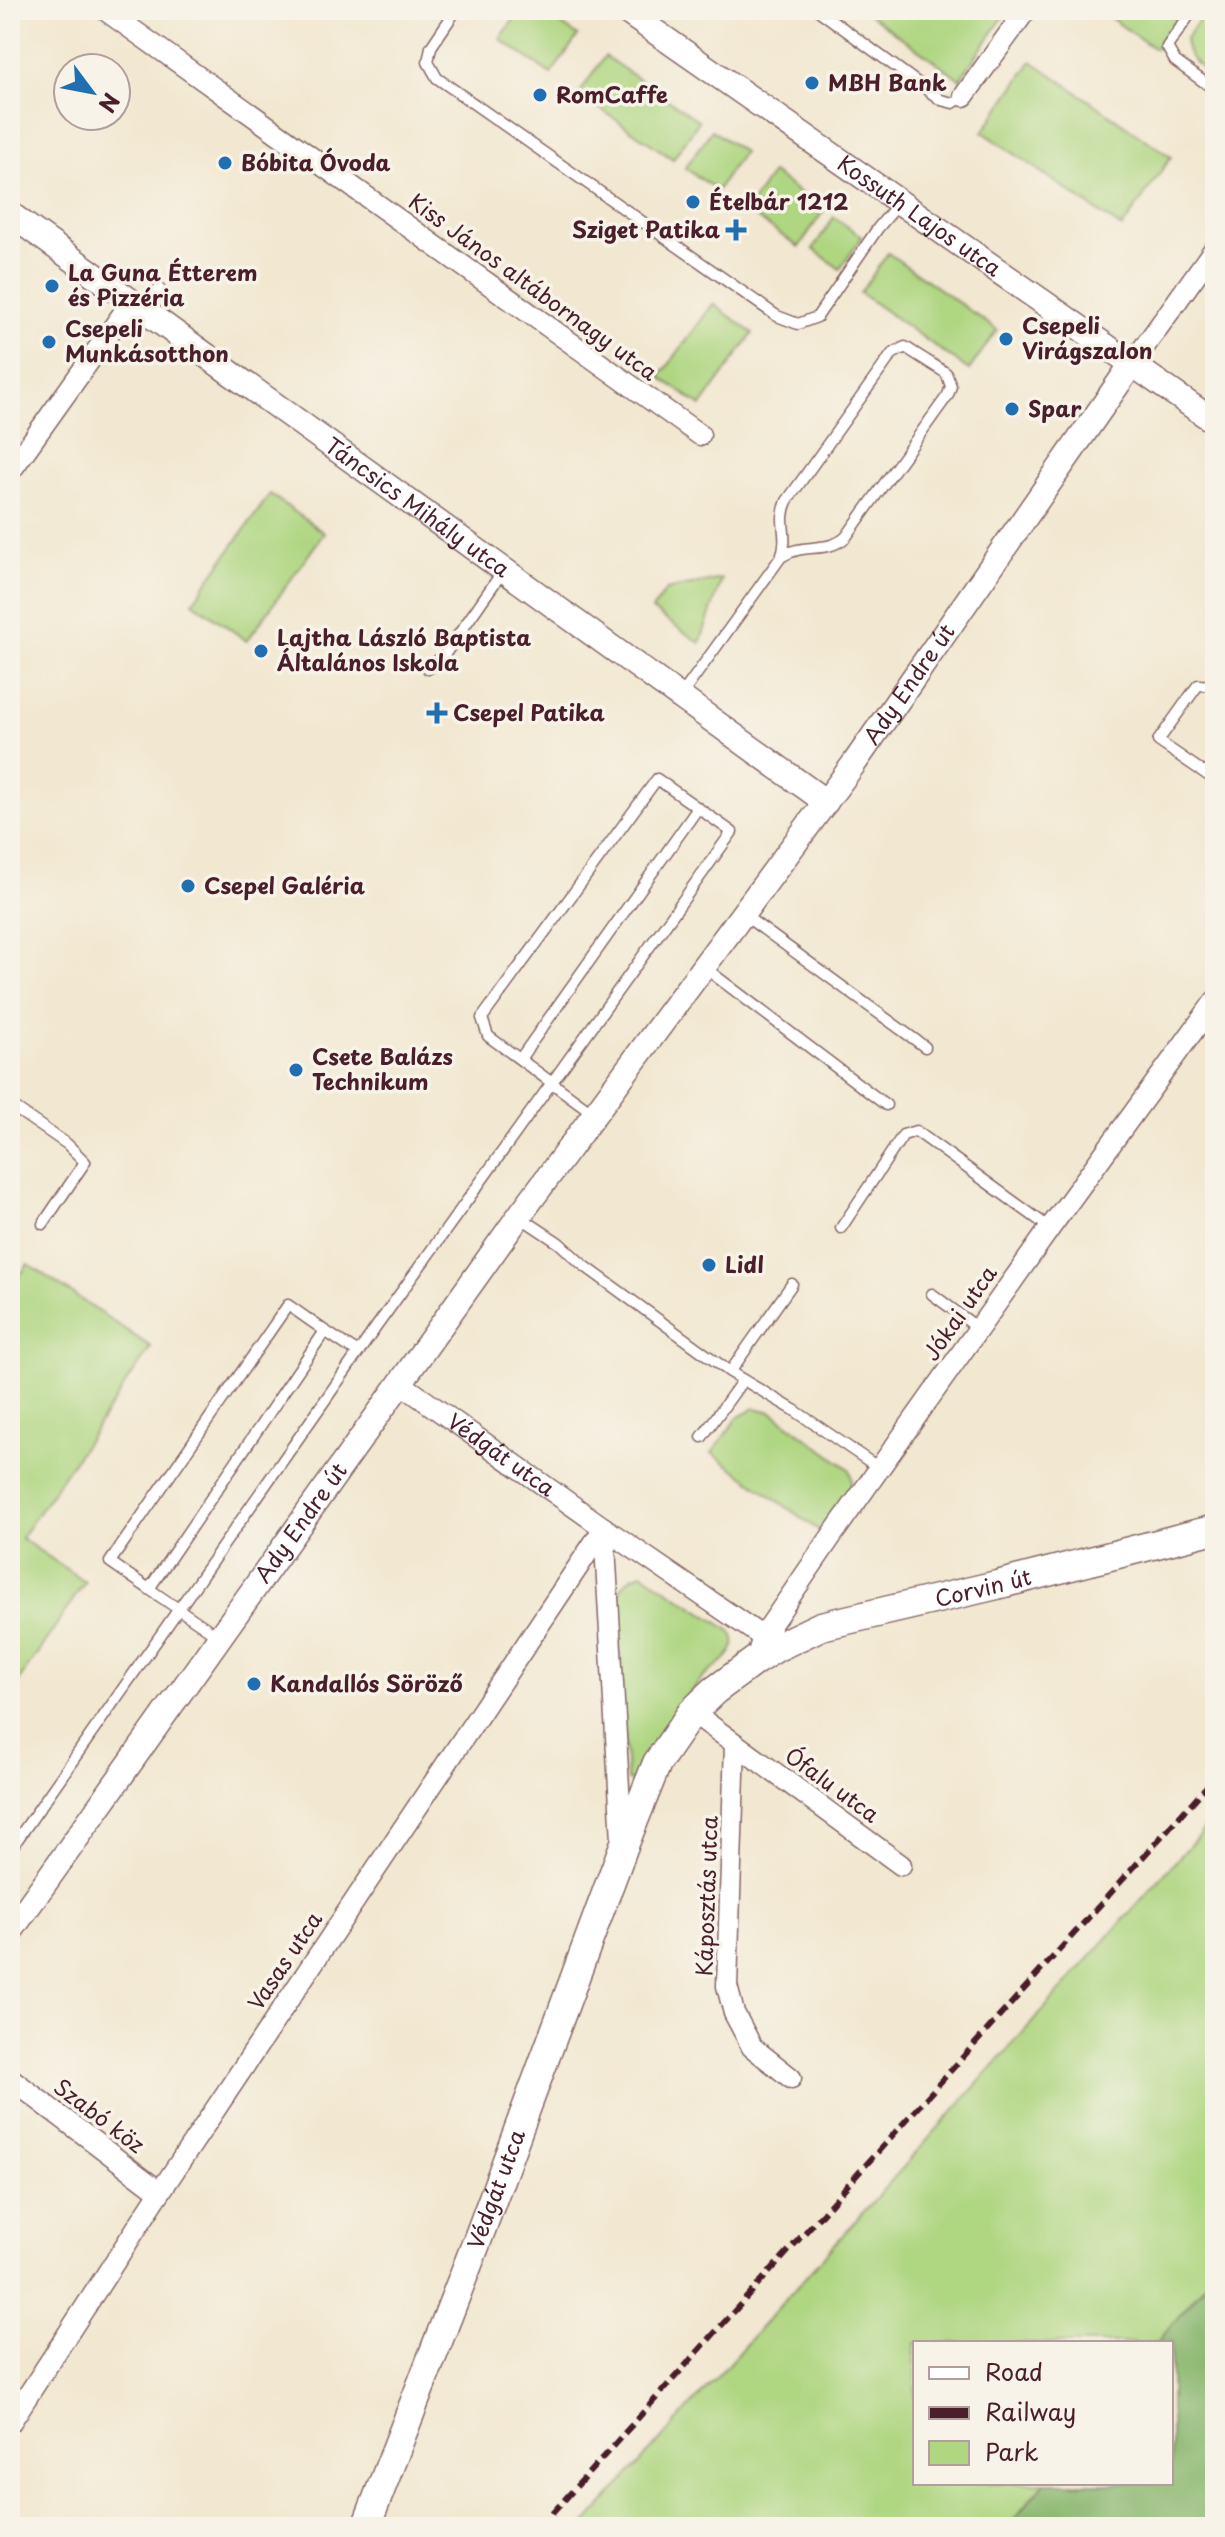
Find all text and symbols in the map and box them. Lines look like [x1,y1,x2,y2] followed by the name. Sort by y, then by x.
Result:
[52,52,132,132] north arrow
[828,65,947,98] place label: MBH Bank
[803,74,821,92] marker: MBH Bank
[556,77,668,110] place label: RomCaffe
[531,86,549,104] marker: RomCaffe
[92,87,129,120] text: N
[241,145,390,178] place label: Bóbita Óvoda
[831,146,1009,284] street label: Kossuth Lajos utca
[216,154,234,172] marker: Bóbita Óvoda
[403,184,665,388] street label: Kiss János altábornagy utca
[709,184,848,217] place label: Ételbár 1212
[684,193,702,211] marker: Ételbár 1212
[572,212,721,245] place label: Sziget Patika
[727,221,745,239] marker: Sziget Patika
[68,255,257,313] place label: La Guna Étterem és Pizzéria
[43,277,61,295] marker: La Guna Étterem és Pizzéria
[1022,308,1152,366] place label: Csepeli Virágszalon
[65,311,229,369] place label: Csepeli Munkásotthon
[997,330,1015,348] marker: Csepeli Virágszalon
[40,333,58,351] marker: Csepeli Munkásotthon
[1028,391,1082,424] place label: Spar
[1003,400,1021,418] marker: Spar
[319,428,518,584] street label: Táncsics Mihály utca
[854,616,962,751] street label: Ady Endre út
[277,620,531,678] place label: Lajtha László Baptista Általános Iskola
[252,642,270,660] marker: Lajtha László Baptista Általános Iskola
[453,695,606,728] place label: Csepel Patika
[428,704,446,722] marker: Csepel Patika
[204,868,366,901] place label: Csepel Galéria
[179,877,197,895] marker: Csepel Galéria
[312,1039,453,1097] place label: Csete Balázs Technikum
[287,1061,305,1079] marker: Csete Balázs Technikum
[725,1247,764,1280] place label: Lidl
[700,1256,718,1274] marker: Lidl
[914,1258,1004,1366] street label: Jókai utca
[441,1404,563,1504] street label: Védgát utca
[245,1455,354,1589] street label: Ady Endre út
[931,1559,1035,1614] street label: Corvin út
[270,1666,463,1699] place label: Kandallós Söröző
[245,1675,263,1693] marker: Kandallós Söröző
[779,1738,887,1830] street label: Ófalu utca
[686,1815,725,1977] street label: Káposztás utca
[238,1904,329,2016] street label: Vasas utca
[47,2070,152,2160] street label: Szabó köz
[458,2123,532,2253] street label: Védgát utca
[913,2341,1173,2485] legend
[985,2353,1043,2389] text: Road
[985,2393,1076,2429] text: Railway
[985,2433,1039,2469] text: Park

